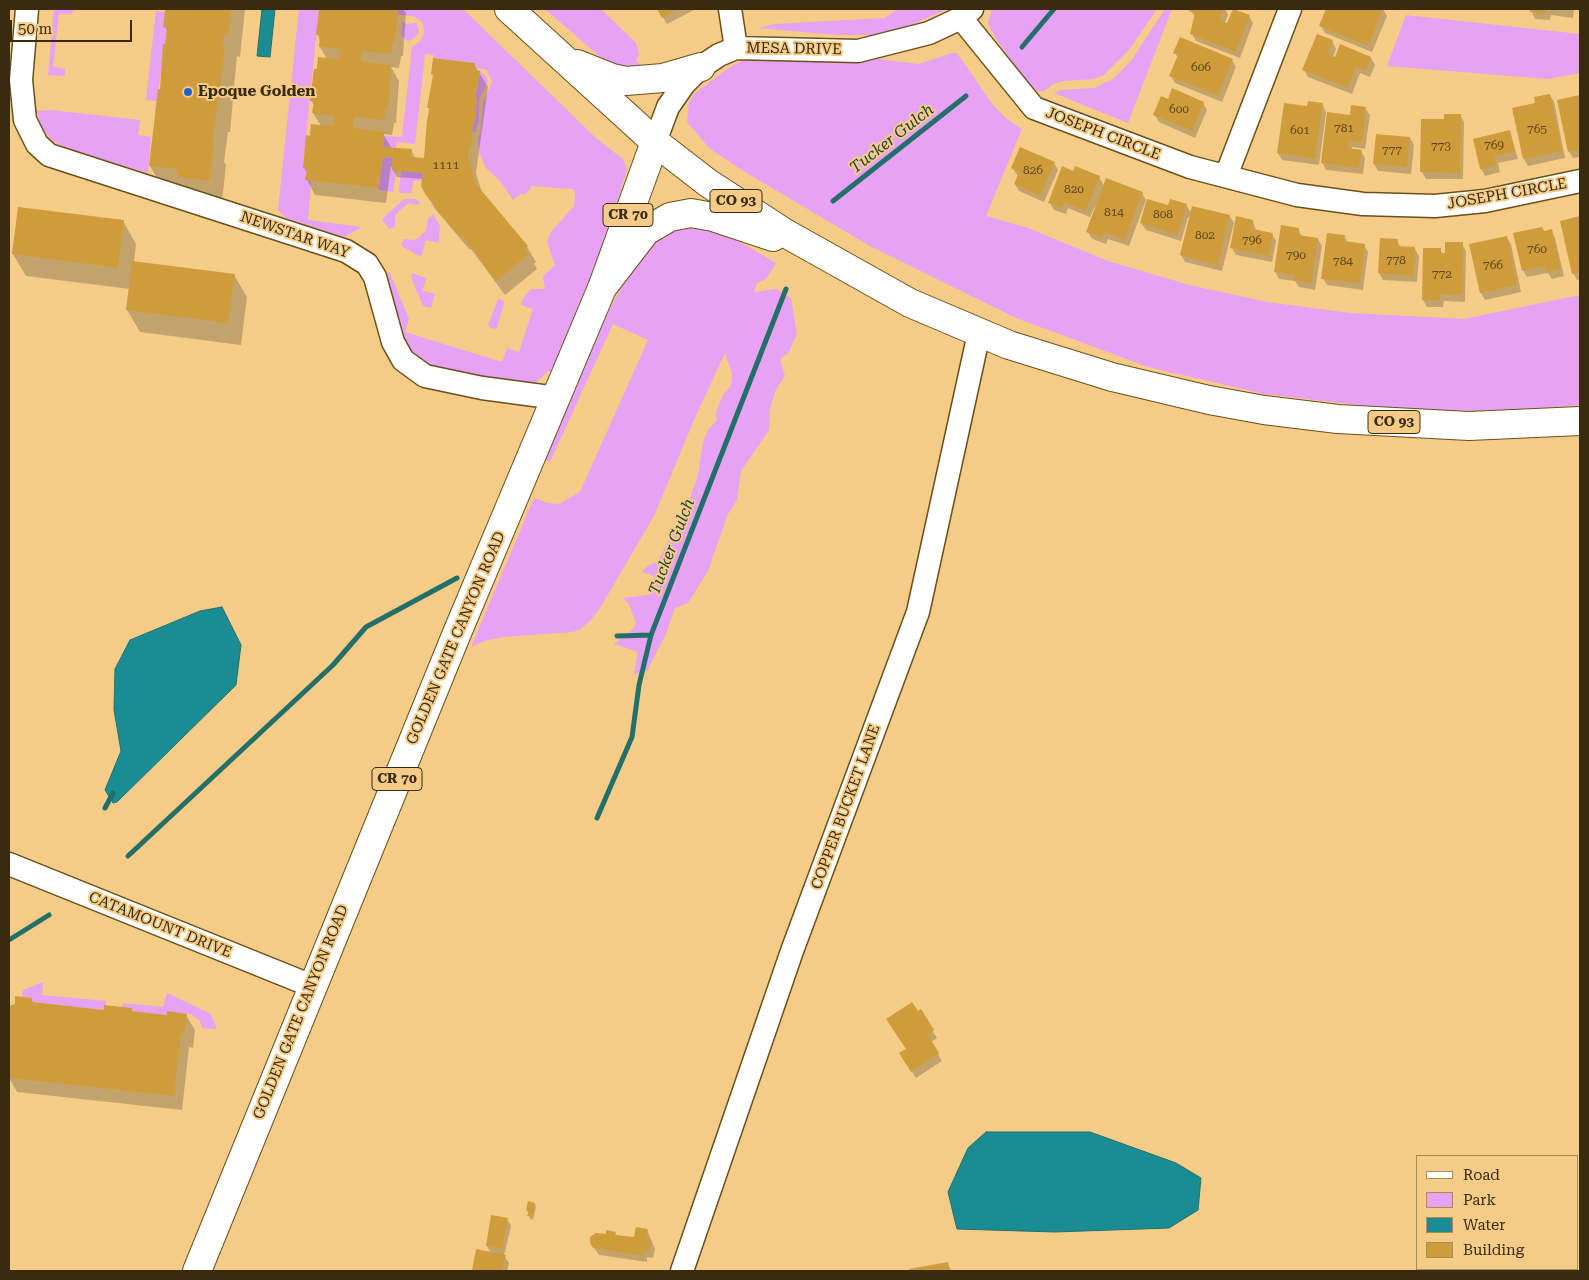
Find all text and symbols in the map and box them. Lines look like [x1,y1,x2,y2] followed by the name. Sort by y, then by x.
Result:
[12,10,135,42] scale bar
[18,20,52,38] text: 50 m
[746,39,842,59] street label: MESA DRIVE
[1191,60,1211,74] house number: 606
[198,83,315,101] place label: Epoque Golden
[182,86,194,98] marker: Epoque Golden
[846,100,938,178] water label: Tucker Gulch
[1169,102,1189,116] house number: 600
[1043,104,1163,164] street label: JOSEPH CIRCLE
[1334,121,1354,135] house number: 781
[1527,122,1547,136] house number: 765
[1290,123,1310,137] house number: 601
[1484,138,1504,152] house number: 769
[1431,139,1451,153] house number: 773
[1382,143,1402,157] house number: 777
[433,158,459,172] house number: 1111
[1023,163,1043,177] house number: 826
[1446,175,1568,213] street label: JOSEPH CIRCLE
[1064,182,1084,196] house number: 820
[710,190,762,212] road number: CO 93
[603,204,653,226] road number: CR 70
[1104,205,1124,219] house number: 814
[1153,207,1173,221] house number: 808
[238,208,352,262] street label: NEWSTAR WAY
[1195,228,1215,242] house number: 802
[1242,233,1262,247] house number: 796
[1527,242,1547,256] house number: 760
[1286,248,1306,262] house number: 790
[1386,253,1406,267] house number: 778
[1333,254,1353,268] house number: 784
[1483,258,1503,272] house number: 766
[1432,267,1452,281] house number: 772
[1368,411,1420,434] road number: CO 93
[645,496,699,598] water label: Tucker Gulch
[403,529,509,747] street label: GOLDEN GATE CANYON ROAD
[808,722,884,892] street label: COPPER BUCKET LANE
[372,768,422,791] road number: CR 70
[86,888,234,962] street label: CATAMOUNT DRIVE
[250,902,352,1122] street label: GOLDEN GATE CANYON ROAD
[1416,1155,1579,1270] legend
[1463,1166,1500,1184] text: Road
[1463,1191,1496,1209] text: Park
[1463,1216,1505,1234] text: Water
[1463,1241,1524,1259] text: Building

